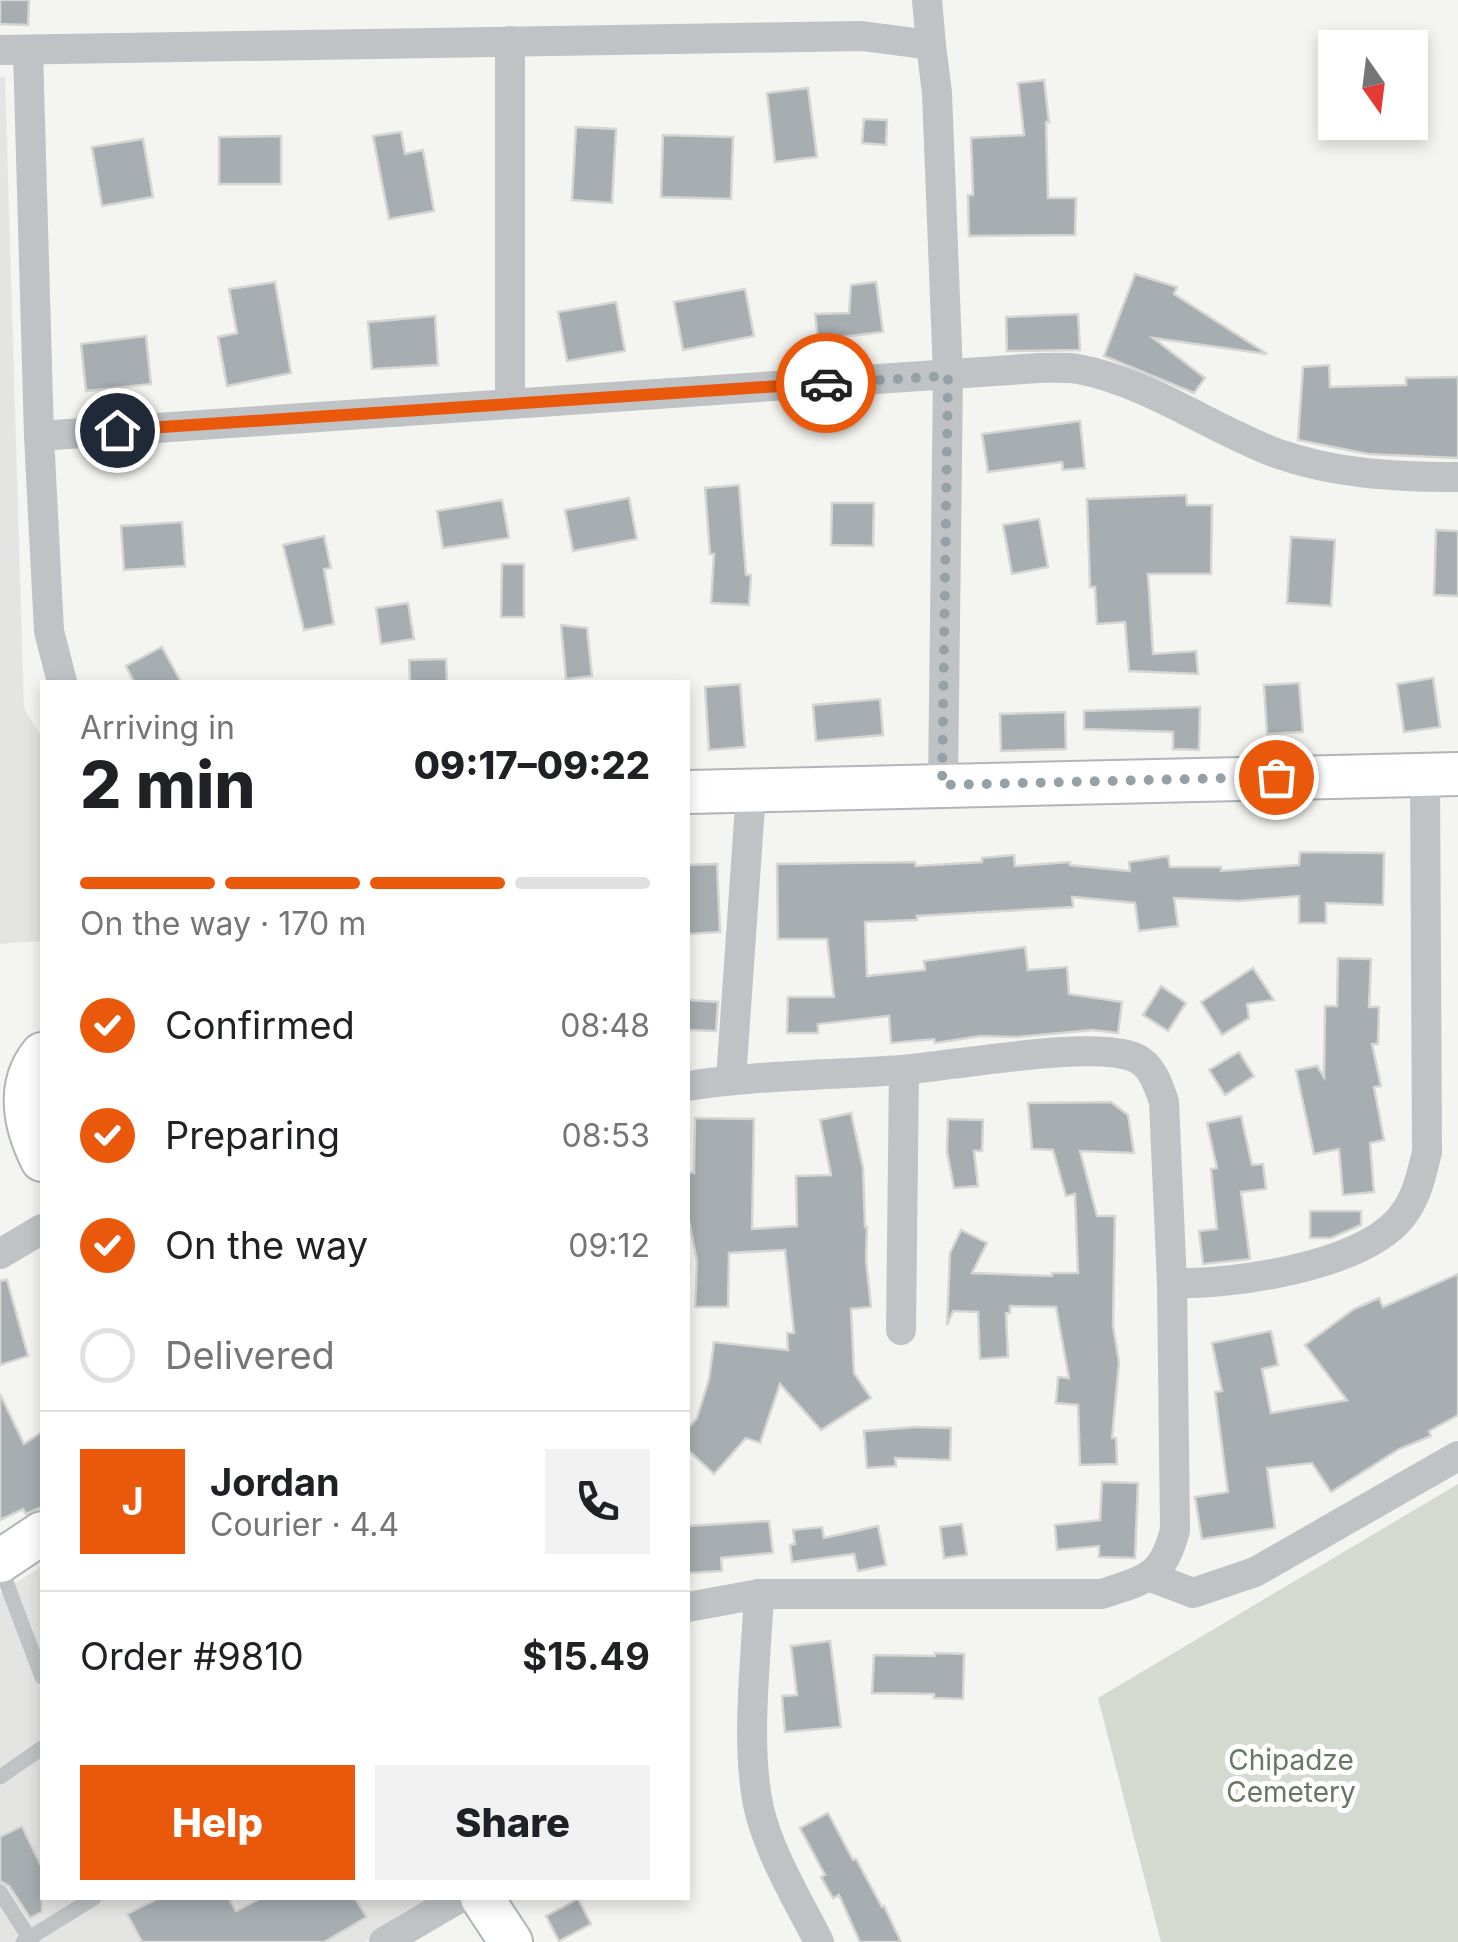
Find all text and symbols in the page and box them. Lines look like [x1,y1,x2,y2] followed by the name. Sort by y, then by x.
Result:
[1318,30,1428,140] north arrow
[1318,30,1428,140] map controls
[776,333,876,433] courier
[799,356,854,411] icon: car
[75,388,160,473] pin
[90,403,145,458] icon: home
[80,708,235,747] text: Arriving in
[1234,735,1319,820] pin
[414,742,650,788] text: 09:17–09:22
[80,745,256,824] text: 2 min
[1249,750,1304,805] icon: bag
[80,904,366,943] text: On the way · 170 m
[80,998,135,1053] icon: check
[165,1002,355,1048] text: Confirmed
[560,1006,650,1045] text: 08:48
[80,1108,135,1163] icon: check
[165,1112,340,1158] text: Preparing
[562,1116,650,1155] text: 08:53
[80,1218,135,1273] icon: check
[165,1222,368,1268] text: On the way
[568,1226,650,1265] text: 09:12
[165,1332,335,1378] text: Delivered
[545,1449,650,1554] button: phone
[210,1459,340,1505] text: Jordan
[121,1478,144,1524] text: J
[210,1505,399,1544] text: Courier · 4.4
[80,1633,304,1679] text: Order #9810
[522,1633,650,1679] text: $15.49
[1226,1743,1356,1809] park label: Chipadze Cemetery
[80,1765,355,1880] button: Help
[375,1765,650,1880] button: Share

